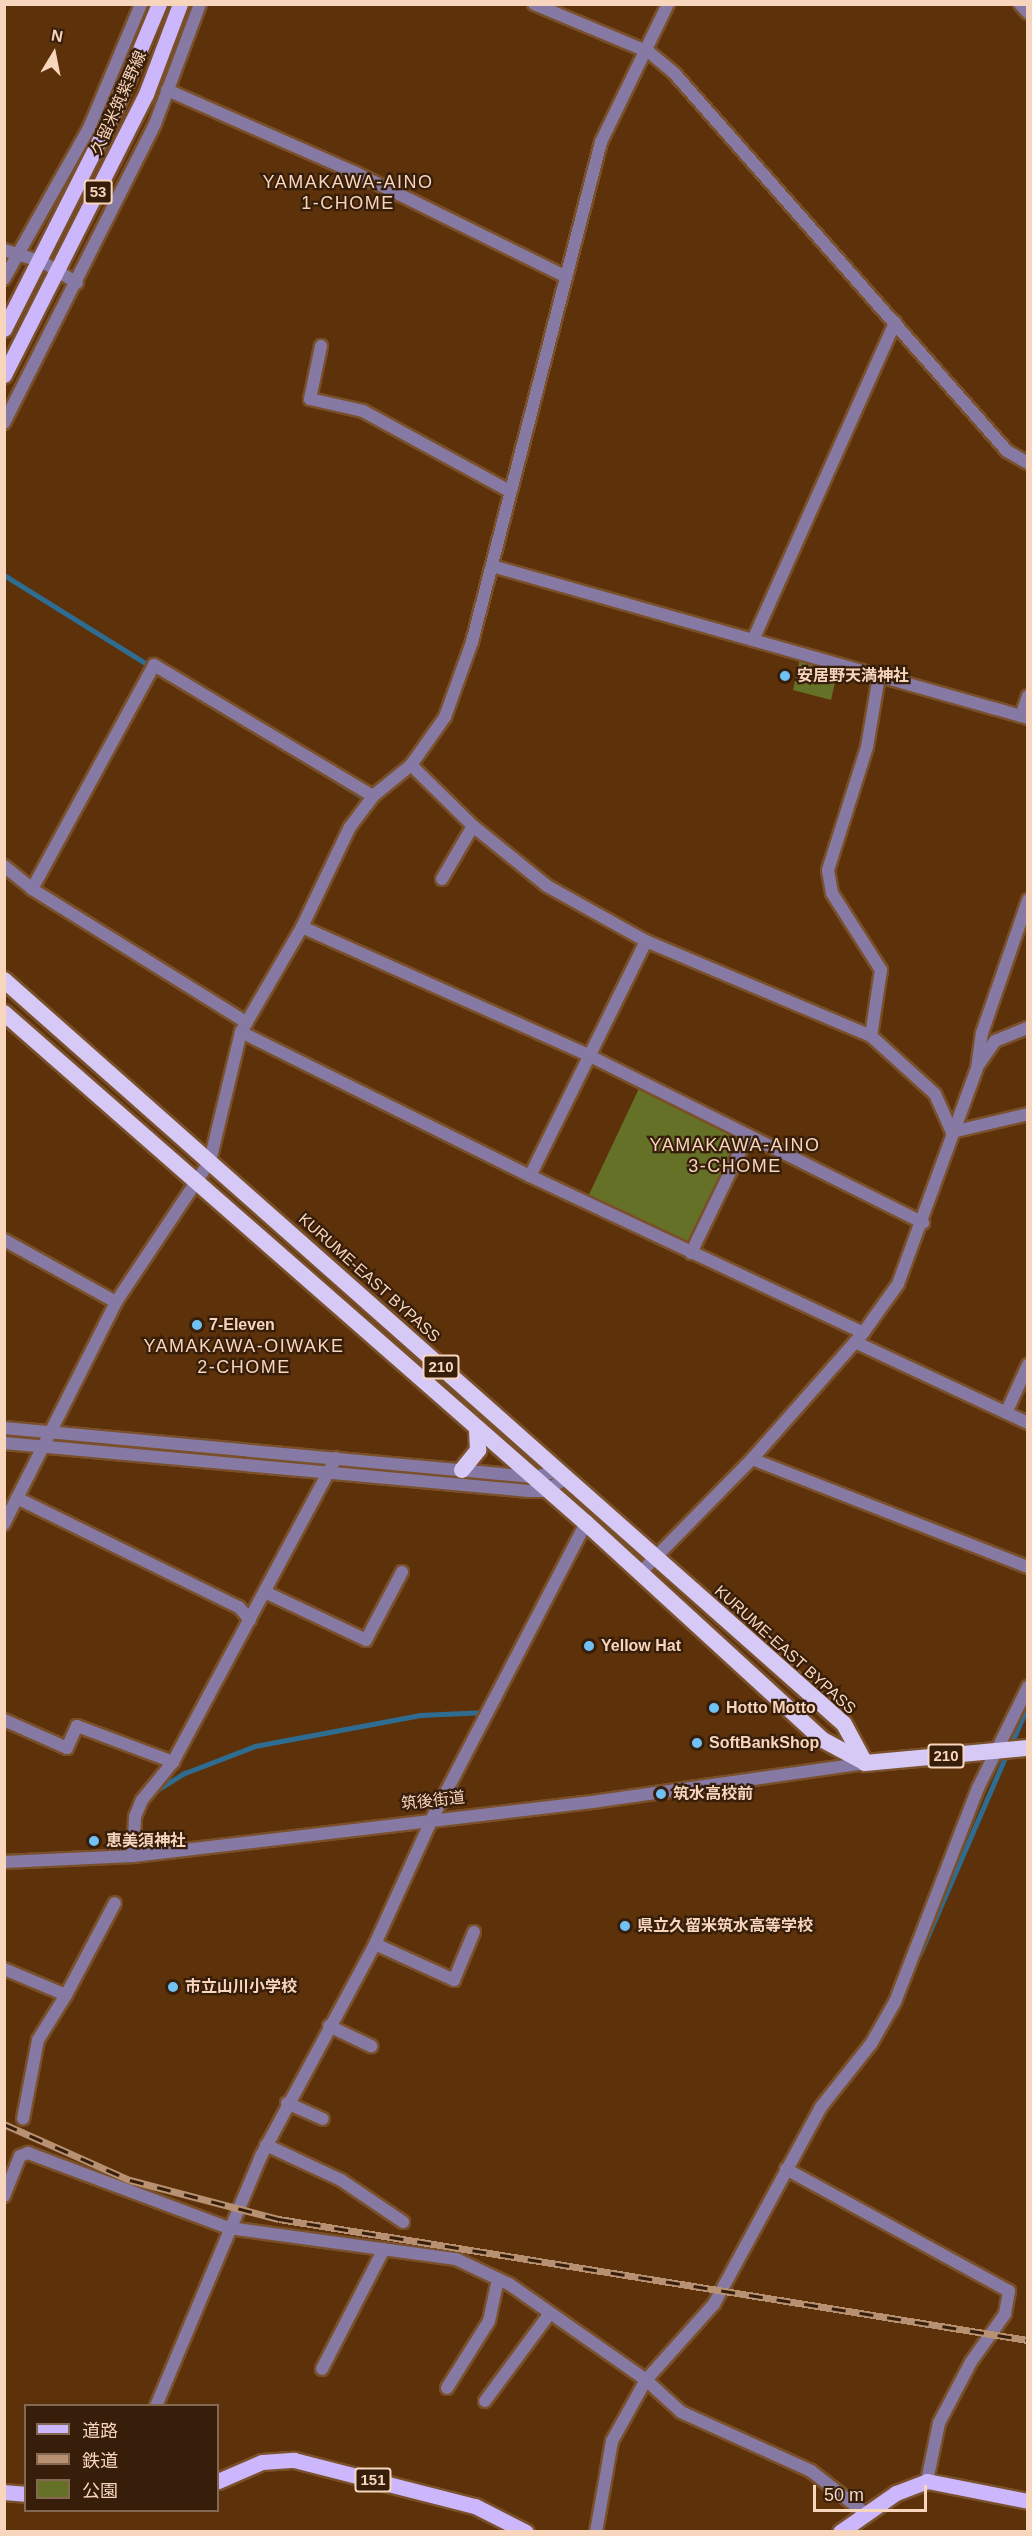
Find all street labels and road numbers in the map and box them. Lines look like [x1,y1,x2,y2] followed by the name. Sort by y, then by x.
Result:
[87,48,151,158] street label: 久留米筑紫野線
[83,180,113,204] road number: 53
[294,1209,444,1347] street label: KURUME-EAST BYPASS
[422,1355,460,1379] road number: 210
[710,1581,860,1719] street label: KURUME-EAST BYPASS
[926,1744,966,1768] road number: 210
[400,1788,466,1814] street label: 筑後街道
[354,2468,392,2492] road number: 151

